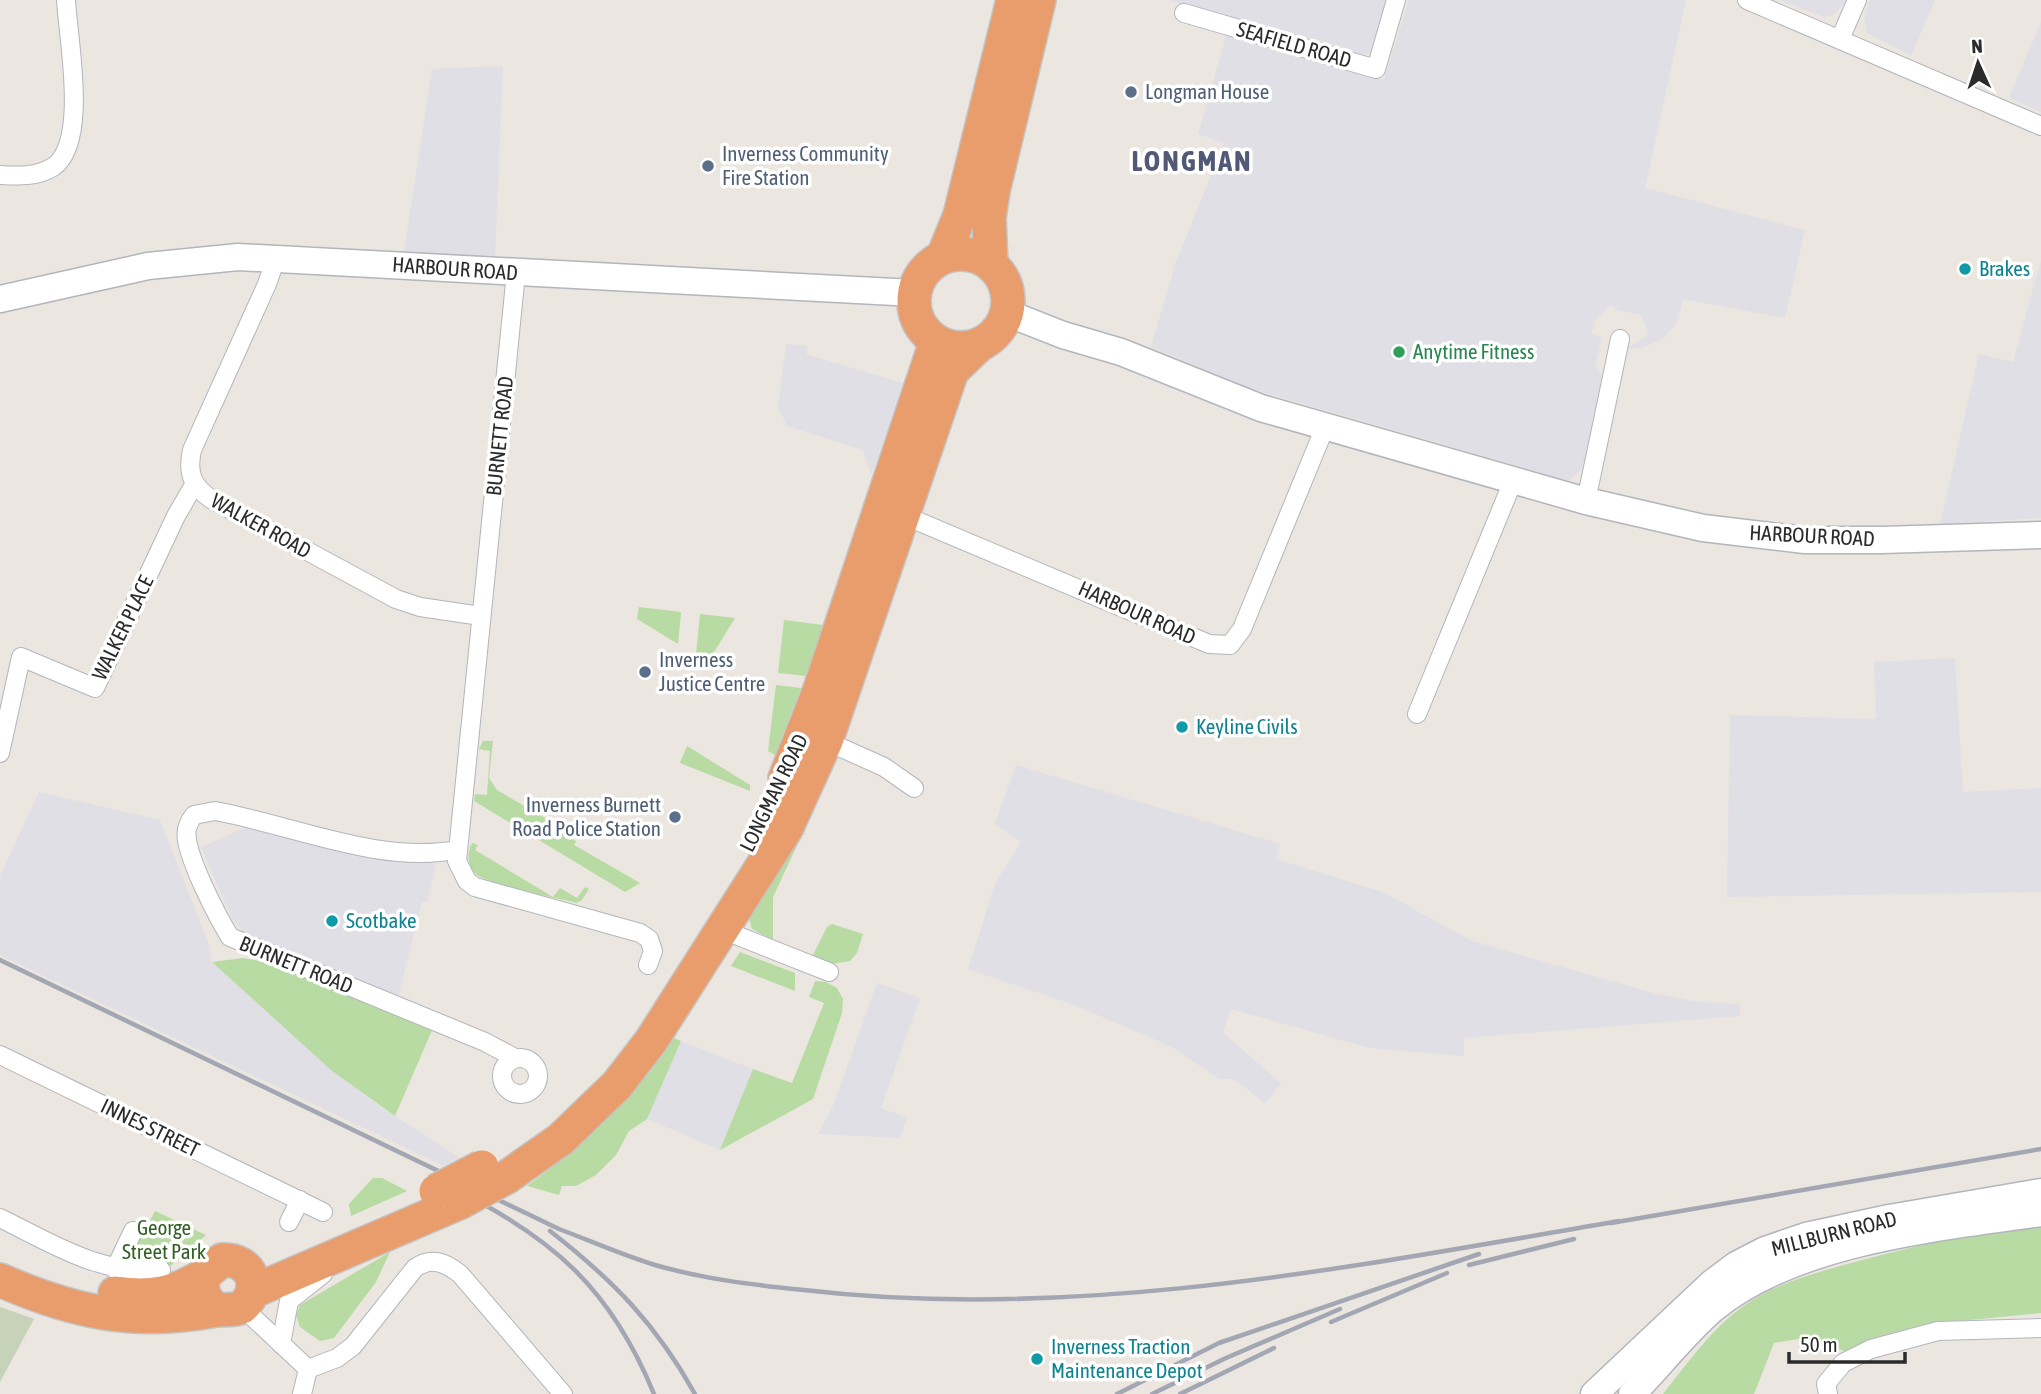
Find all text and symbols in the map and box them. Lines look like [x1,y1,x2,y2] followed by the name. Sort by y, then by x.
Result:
[1234,16,1354,72] street label: SEAFIELD ROAD
[1943,28,2013,98] north arrow
[1971,35,1983,57] text: N
[1145,79,1269,103] place label: Longman House
[1123,84,1139,100] marker: Longman House
[722,141,889,189] place label: Inverness Community Fire Station
[1132,145,1253,177] district label: LONGMAN
[700,158,716,174] marker: Inverness Community Fire Station
[392,252,519,284] street label: HARBOUR ROAD
[1979,256,2030,280] place label: Brakes
[1957,261,1973,277] marker: Brakes
[1413,339,1534,363] place label: Anytime Fitness
[1391,344,1407,360] marker: Anytime Fitness
[481,375,517,497] street label: BURNETT ROAD
[207,488,316,562] street label: WALKER ROAD
[1749,520,1875,550] street label: HARBOUR ROAD
[87,572,158,684] street label: WALKER PLACE
[1075,576,1200,649] street label: HARBOUR ROAD
[659,647,765,695] place label: Inverness Justice Centre
[637,664,653,680] marker: Inverness Justice Centre
[1196,714,1298,738] place label: Keyline Civils
[1174,719,1190,735] marker: Keyline Civils
[734,730,812,855] street label: LONGMAN ROAD
[512,792,661,840] place label: Inverness Burnett Road Police Station
[667,809,683,825] marker: Inverness Burnett Road Police Station
[346,908,417,932] place label: Scotbake
[324,913,340,929] marker: Scotbake
[236,930,357,998] street label: BURNETT ROAD
[97,1093,204,1161] street label: INNES STREET
[1769,1206,1899,1260] street label: MILLBURN ROAD
[122,1215,206,1263] park label: George Street Park
[1789,1320,1904,1364] scale bar
[1800,1332,1838,1356] text: 50 m
[1051,1334,1203,1382] place label: Inverness Traction Maintenance Depot
[1029,1351,1045,1367] marker: Inverness Traction Maintenance Depot

